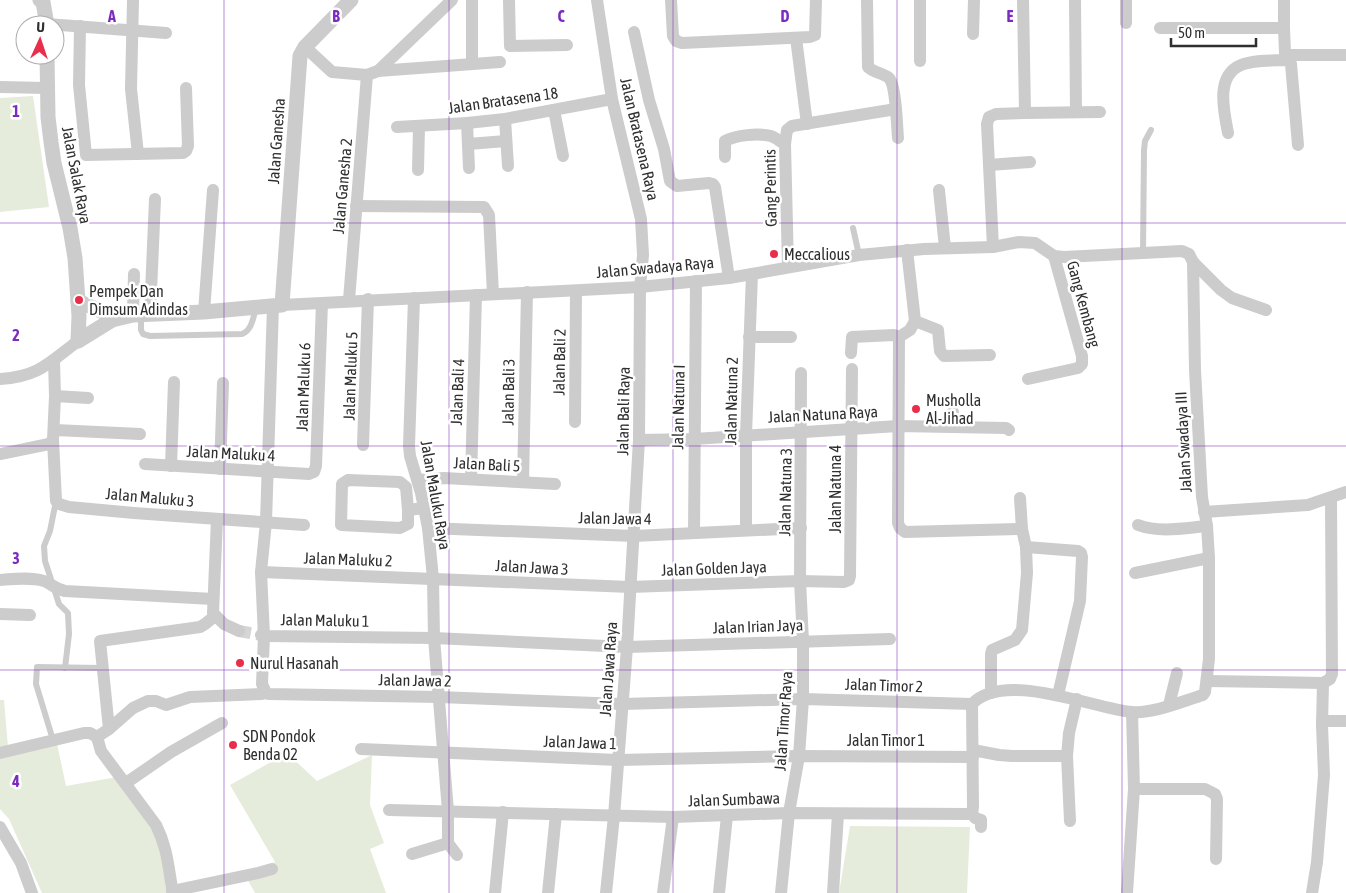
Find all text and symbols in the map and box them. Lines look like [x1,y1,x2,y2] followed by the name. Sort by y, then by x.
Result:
[107,7,116,25] text: A
[332,7,340,25] text: B
[557,7,565,25] text: C
[781,7,790,25] text: D
[1007,7,1014,25] text: E
[15,15,65,65] north arrow
[1171,15,1256,47] scale bar
[36,19,45,35] text: U
[1178,24,1205,41] text: 50 m
[616,76,663,202] street label: Jalan Bratasena Raya
[447,83,559,117] street label: Jalan Bratasena 18
[264,97,288,185] street label: Jalan Ganesha
[12,102,20,120] text: 1
[58,125,95,225] street label: Jalan Salak Raya
[329,138,355,234] street label: Jalan Ganesha 2
[760,149,781,227] street label: Gang Perintis
[784,245,850,263] place label: Meccalious
[768,248,780,260] marker: Meccalious
[595,253,715,282] street label: Jalan Swadaya Raya
[1063,259,1104,350] street label: Gang Kembang
[89,282,188,318] place label: Pempek Dan Dimsum Adindas
[73,294,85,306] marker: Pempek Dan Dimsum Adindas
[12,326,20,344] text: 2
[549,328,569,396] street label: Jalan Bali 2
[339,331,361,421] street label: Jalan Maluku 5
[292,342,314,432] street label: Jalan Maluku 6
[721,357,741,445] street label: Jalan Natuna 2
[447,358,467,426] street label: Jalan Bali 4
[498,358,518,426] street label: Jalan Bali 3
[668,364,688,450] street label: Jalan Natuna I
[613,367,634,455] street label: Jalan Bali Raya
[926,391,981,427] place label: Musholla Al-Jihad
[1171,391,1196,493] street label: Jalan Swadaya III
[768,402,879,427] street label: Jalan Natuna Raya
[910,403,922,415] marker: Musholla Al-Jihad
[417,439,454,551] street label: Jalan Maluku Raya
[186,442,276,464] street label: Jalan Maluku 4
[826,445,844,533] street label: Jalan Natuna 4
[775,448,795,536] street label: Jalan Natuna 3
[453,453,521,475] street label: Jalan Bali 5
[105,484,195,510] street label: Jalan Maluku 3
[578,508,652,528] street label: Jalan Jawa 4
[303,548,393,570] street label: Jalan Maluku 2
[12,549,20,567] text: 3
[495,556,569,578] street label: Jalan Jawa 3
[661,557,767,580] street label: Jalan Golden Jaya
[280,610,370,630] street label: Jalan Maluku 1
[712,615,804,638] street label: Jalan Irian Jaya
[596,621,621,717] street label: Jalan Jawa Raya
[250,654,339,672] place label: Nurul Hasanah
[234,657,246,669] marker: Nurul Hasanah
[378,670,452,690] street label: Jalan Jawa 2
[771,671,796,771] street label: Jalan Timor Raya
[845,675,923,695] street label: Jalan Timor 2
[243,727,315,763] place label: SDN Pondok Benda 02
[847,731,925,749] street label: Jalan Timor 1
[543,732,617,752] street label: Jalan Jawa 1
[227,739,239,751] marker: SDN Pondok Benda 02
[11,772,20,790] text: 4
[688,788,780,810] street label: Jalan Sumbawa

